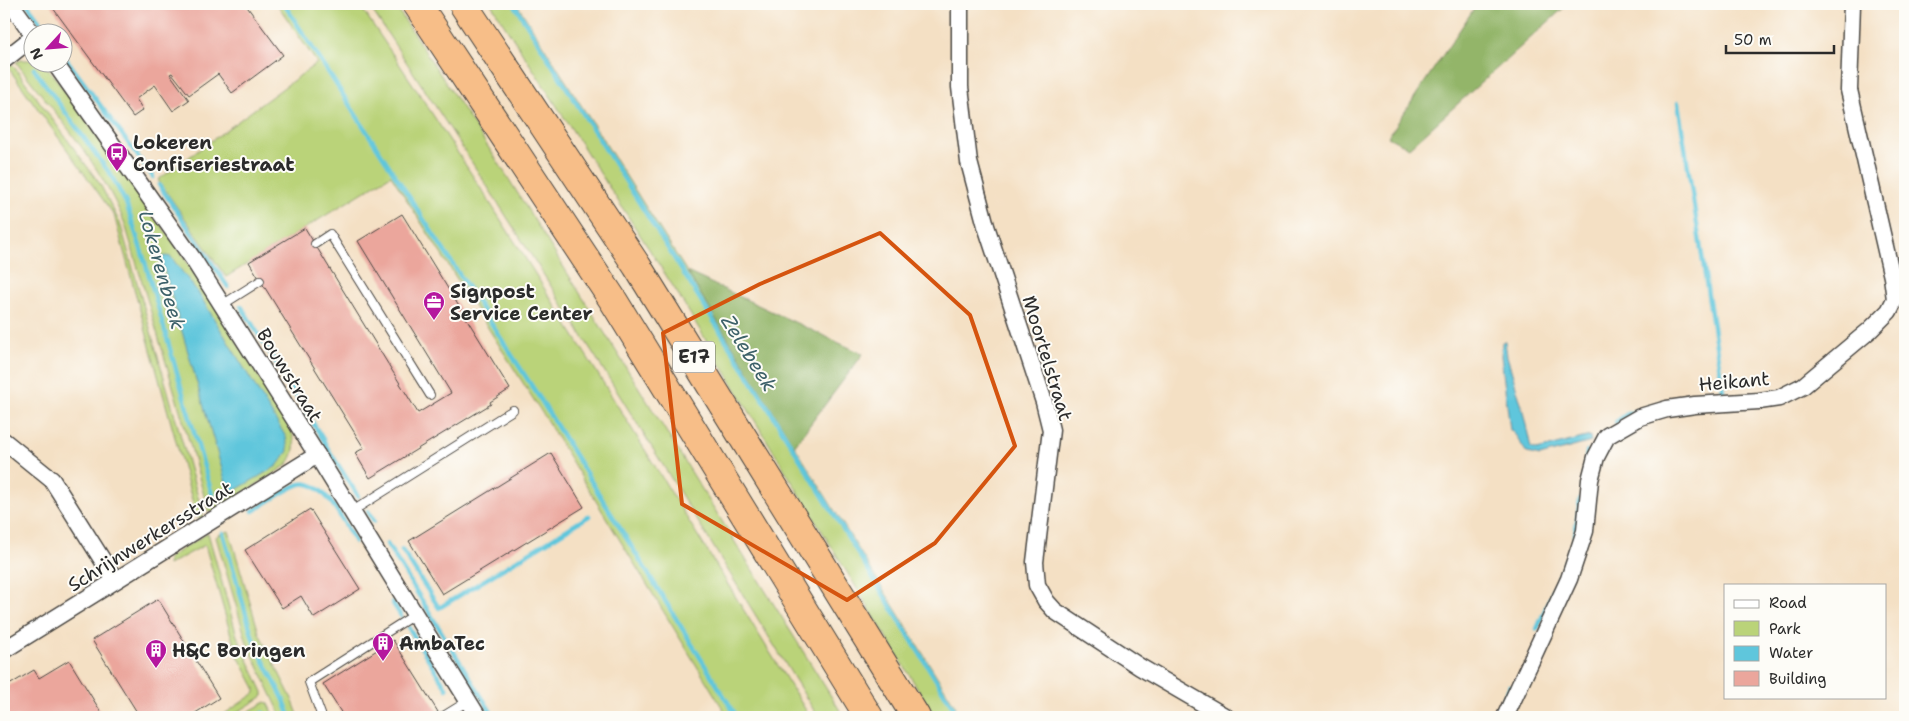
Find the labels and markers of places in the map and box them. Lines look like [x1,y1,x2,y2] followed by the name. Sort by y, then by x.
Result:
[133,130,294,177] place label: Lokeren Confiseriestraat
[105,141,129,172] bus stop icon: Lokeren Confiseriestraat
[450,279,593,326] place label: Signpost Service Center
[422,290,446,321] office icon: Signpost Service Center
[371,631,395,662] building icon: AmbaTec
[399,631,485,656] place label: AmbaTec
[144,638,168,669] building icon: H&C Boringen
[172,638,306,663] place label: H&C Boringen

